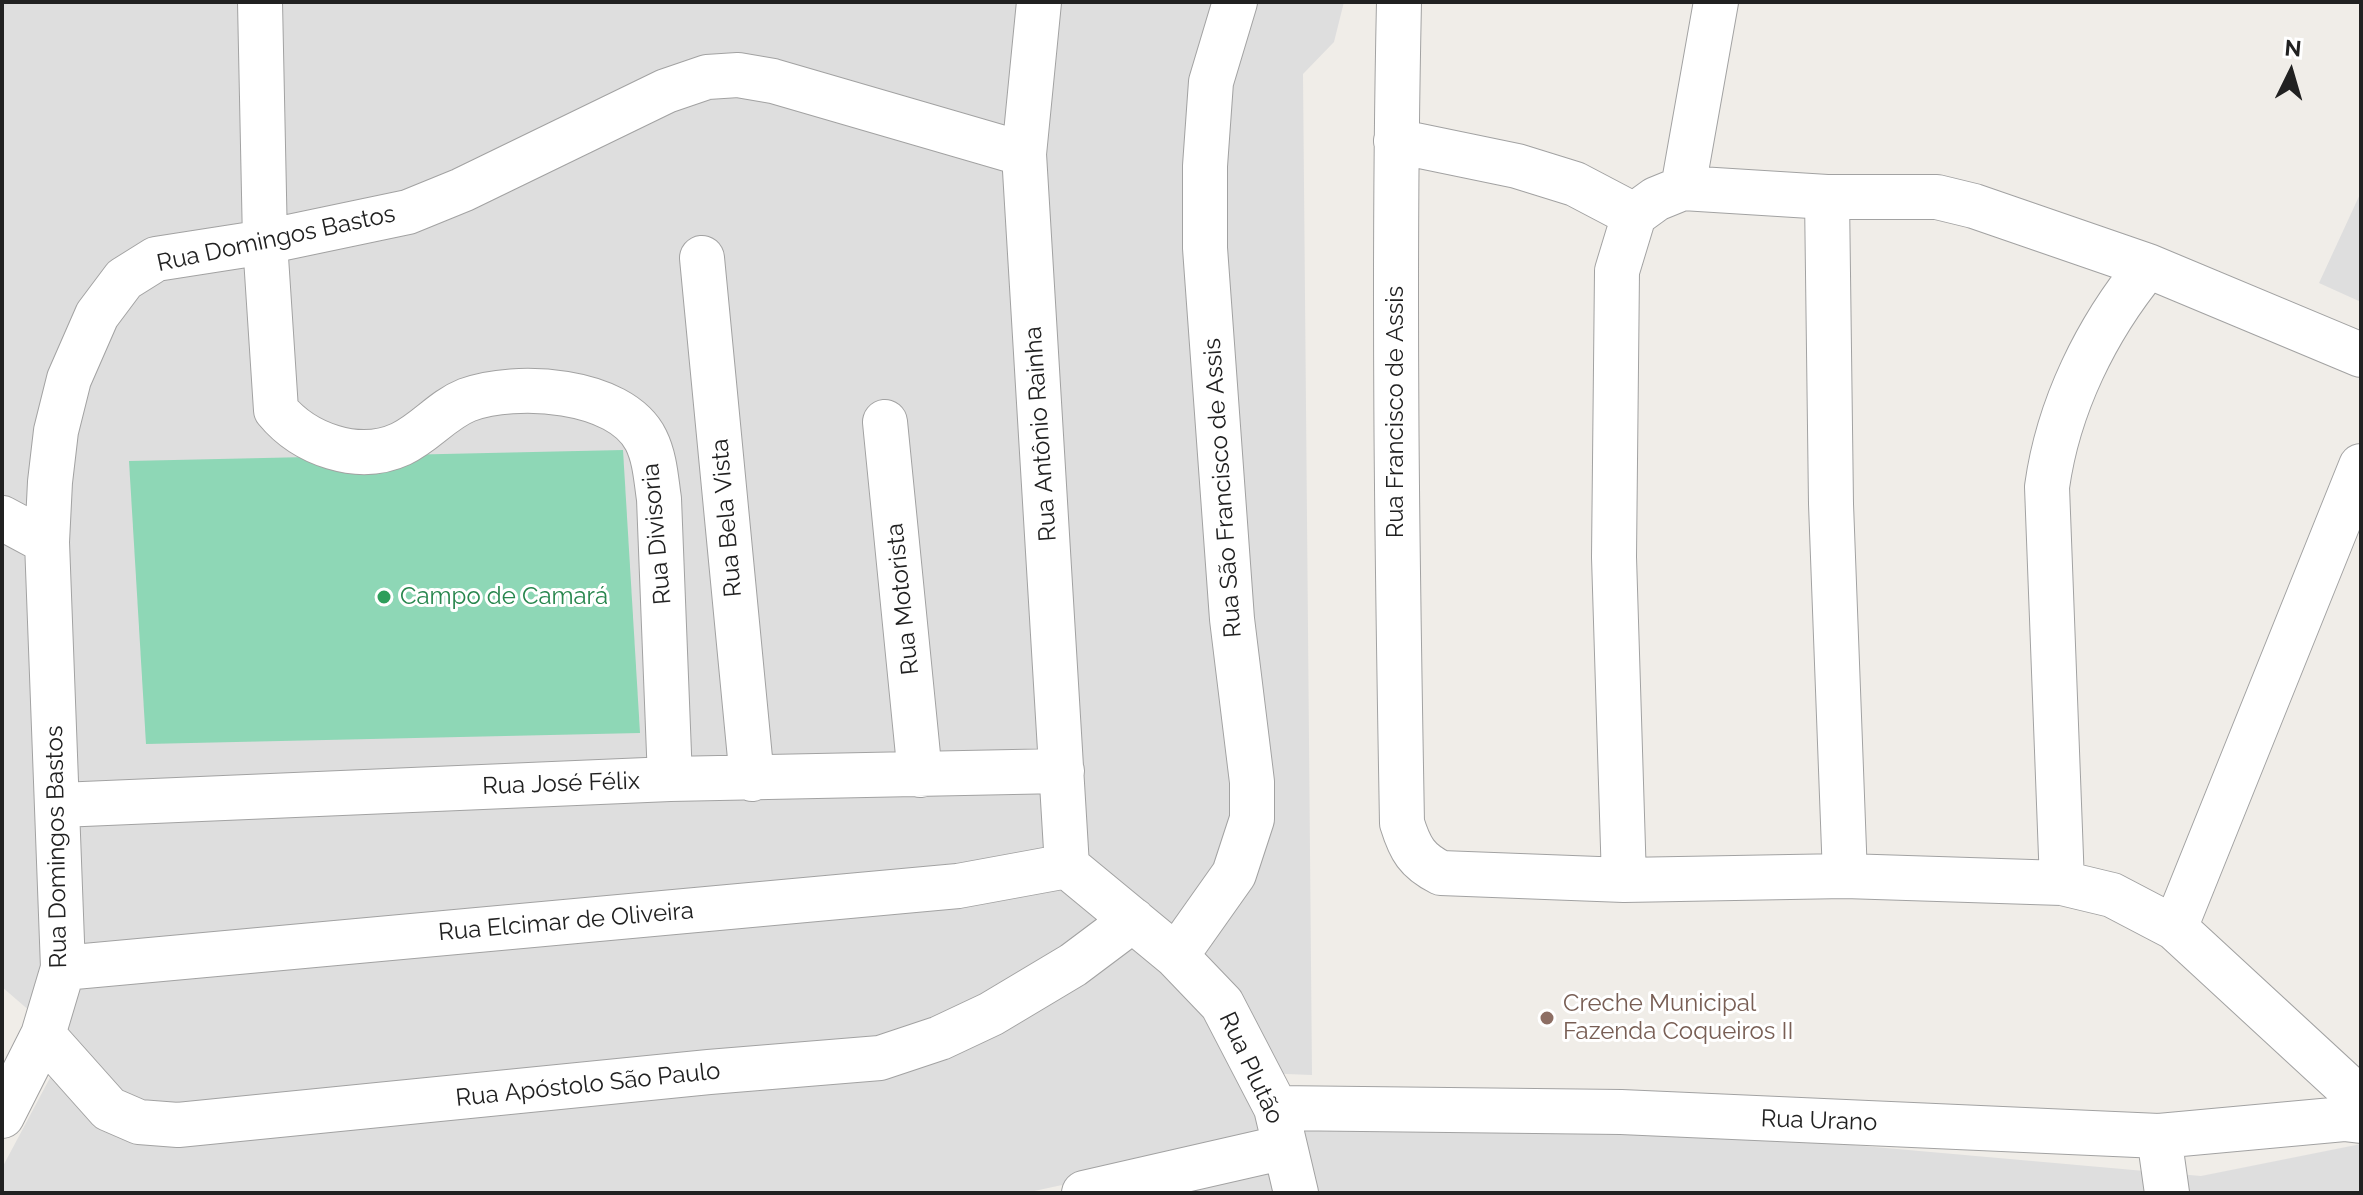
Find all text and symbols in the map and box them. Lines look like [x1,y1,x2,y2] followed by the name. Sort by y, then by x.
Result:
[2251,32,2331,112] north arrow
[2284,34,2303,62] text: N
[154,200,398,278] street label: Rua Domingos Bastos
[1382,286,1410,538] street label: Rua Francisco de Assis
[1019,325,1063,543] street label: Rua Antônio Rainha
[1198,337,1248,639] street label: Rua São Francisco de Assis
[706,438,748,598] street label: Rua Bela Vista
[636,462,678,606] street label: Rua Divisoria
[881,522,925,676] street label: Rua Motorista
[400,583,608,611] place label: Campo de Camará
[375,588,393,606] marker: Campo de Camará
[40,725,74,969] street label: Rua Domingos Bastos
[482,767,640,801] street label: Rua José Félix
[437,896,695,948] street label: Rua Elcimar de Oliveira
[1563,990,1793,1046] place label: Creche Municipal Fazenda Coqueiros II
[1213,1008,1289,1128] street label: Rua Plutão
[1538,1009,1556,1027] marker: Creche Municipal Fazenda Coqueiros II
[454,1057,722,1113] street label: Rua Apóstolo São Paulo
[1760,1105,1878,1137] street label: Rua Urano

